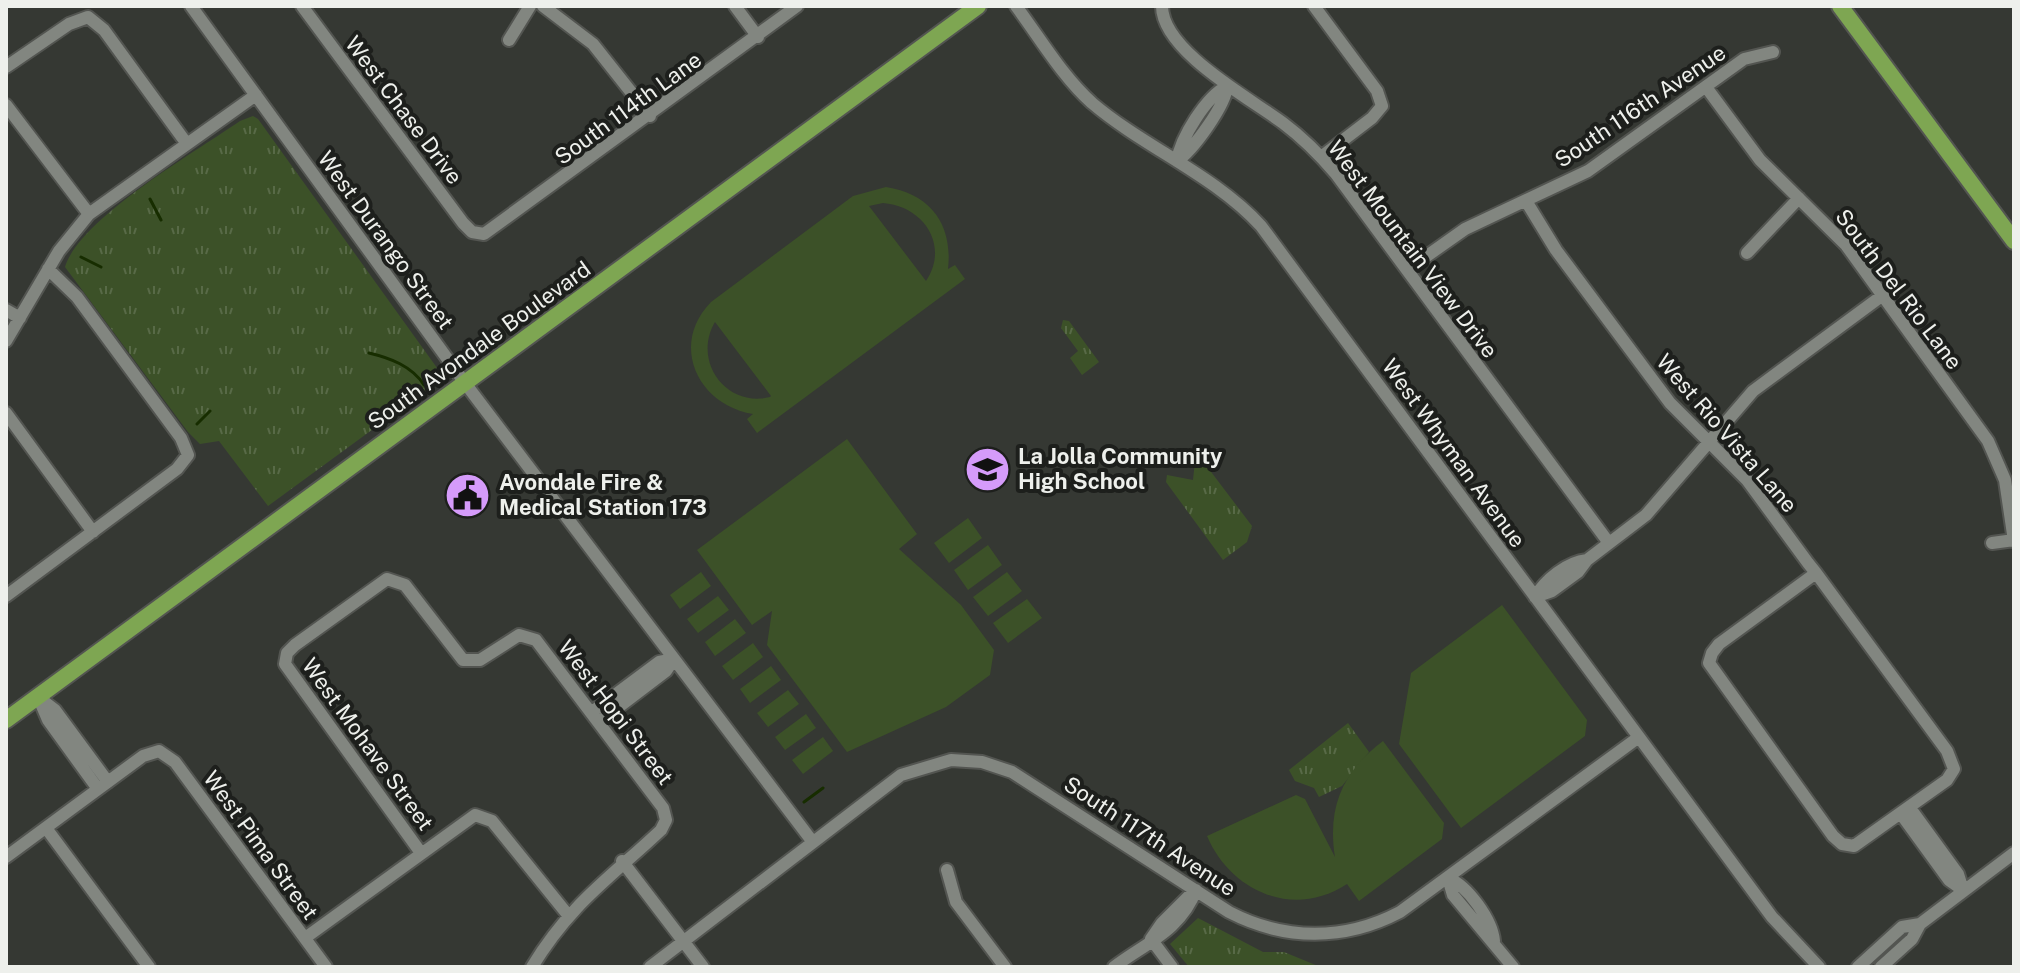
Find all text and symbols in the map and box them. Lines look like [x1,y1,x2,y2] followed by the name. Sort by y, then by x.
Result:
[340,31,468,189] street label: West Chase Drive
[1550,39,1730,173] street label: South 116th Avenue
[550,46,706,170] street label: South 114th Lane
[1323,135,1503,363] street label: West Mountain View Drive
[313,146,459,334] street label: West Durango Street
[1830,204,1968,374] street label: South Del Rio Lane
[363,255,595,435] street label: South Avondale Boulevard
[1651,349,1803,517] street label: West Rio Vista Lane
[1377,354,1531,552] street label: West Whyman Avenue
[1018,443,1223,494] place label: La Jolla Community High School
[963,445,1011,493] school or university icon: La Jolla Community High School
[499,469,707,520] place label: Avondale Fire & Medical Station 173
[444,471,492,519] public building icon: Avondale Fire & Medical Station 173
[553,635,679,789] street label: West Hopi Street
[297,653,439,835] street label: West Mohave Street
[198,766,324,924] street label: West Pima Street
[1059,771,1241,901] street label: South 117th Avenue

